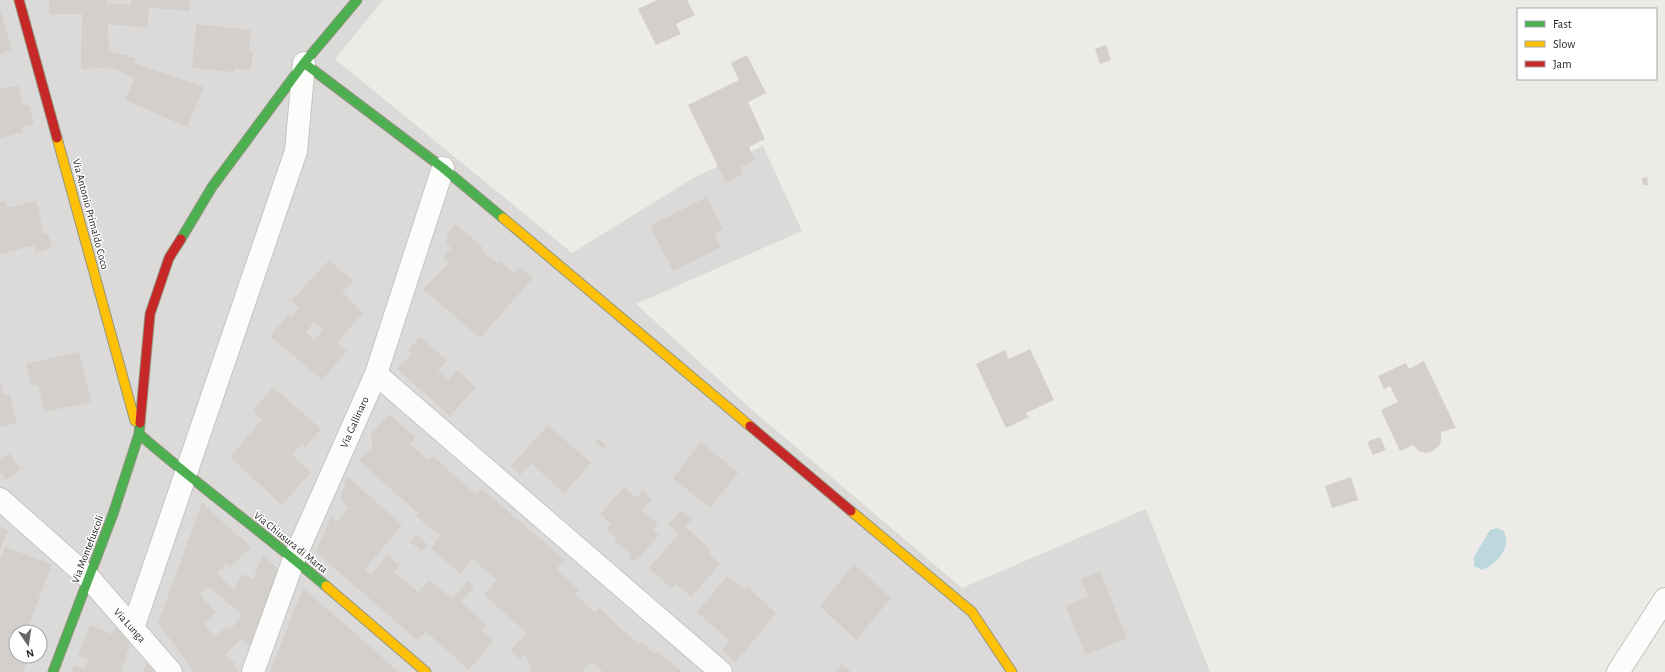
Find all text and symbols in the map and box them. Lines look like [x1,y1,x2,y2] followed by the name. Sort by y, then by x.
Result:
[1517,8,1657,80] legend
[1553,18,1572,30] text: Fast
[1553,38,1575,50] text: Slow
[1553,58,1572,70] text: Jam
[70,158,111,270] street label: Via Antonio Primaldo Coco
[338,395,371,450] street label: Via Gallinaro
[252,509,330,575] street label: Via Chiusura di Marta
[69,514,105,585] street label: Via Montefuscoli
[112,606,148,645] street label: Via Lunga
[8,624,48,664] north arrow
[25,647,35,659] text: N

